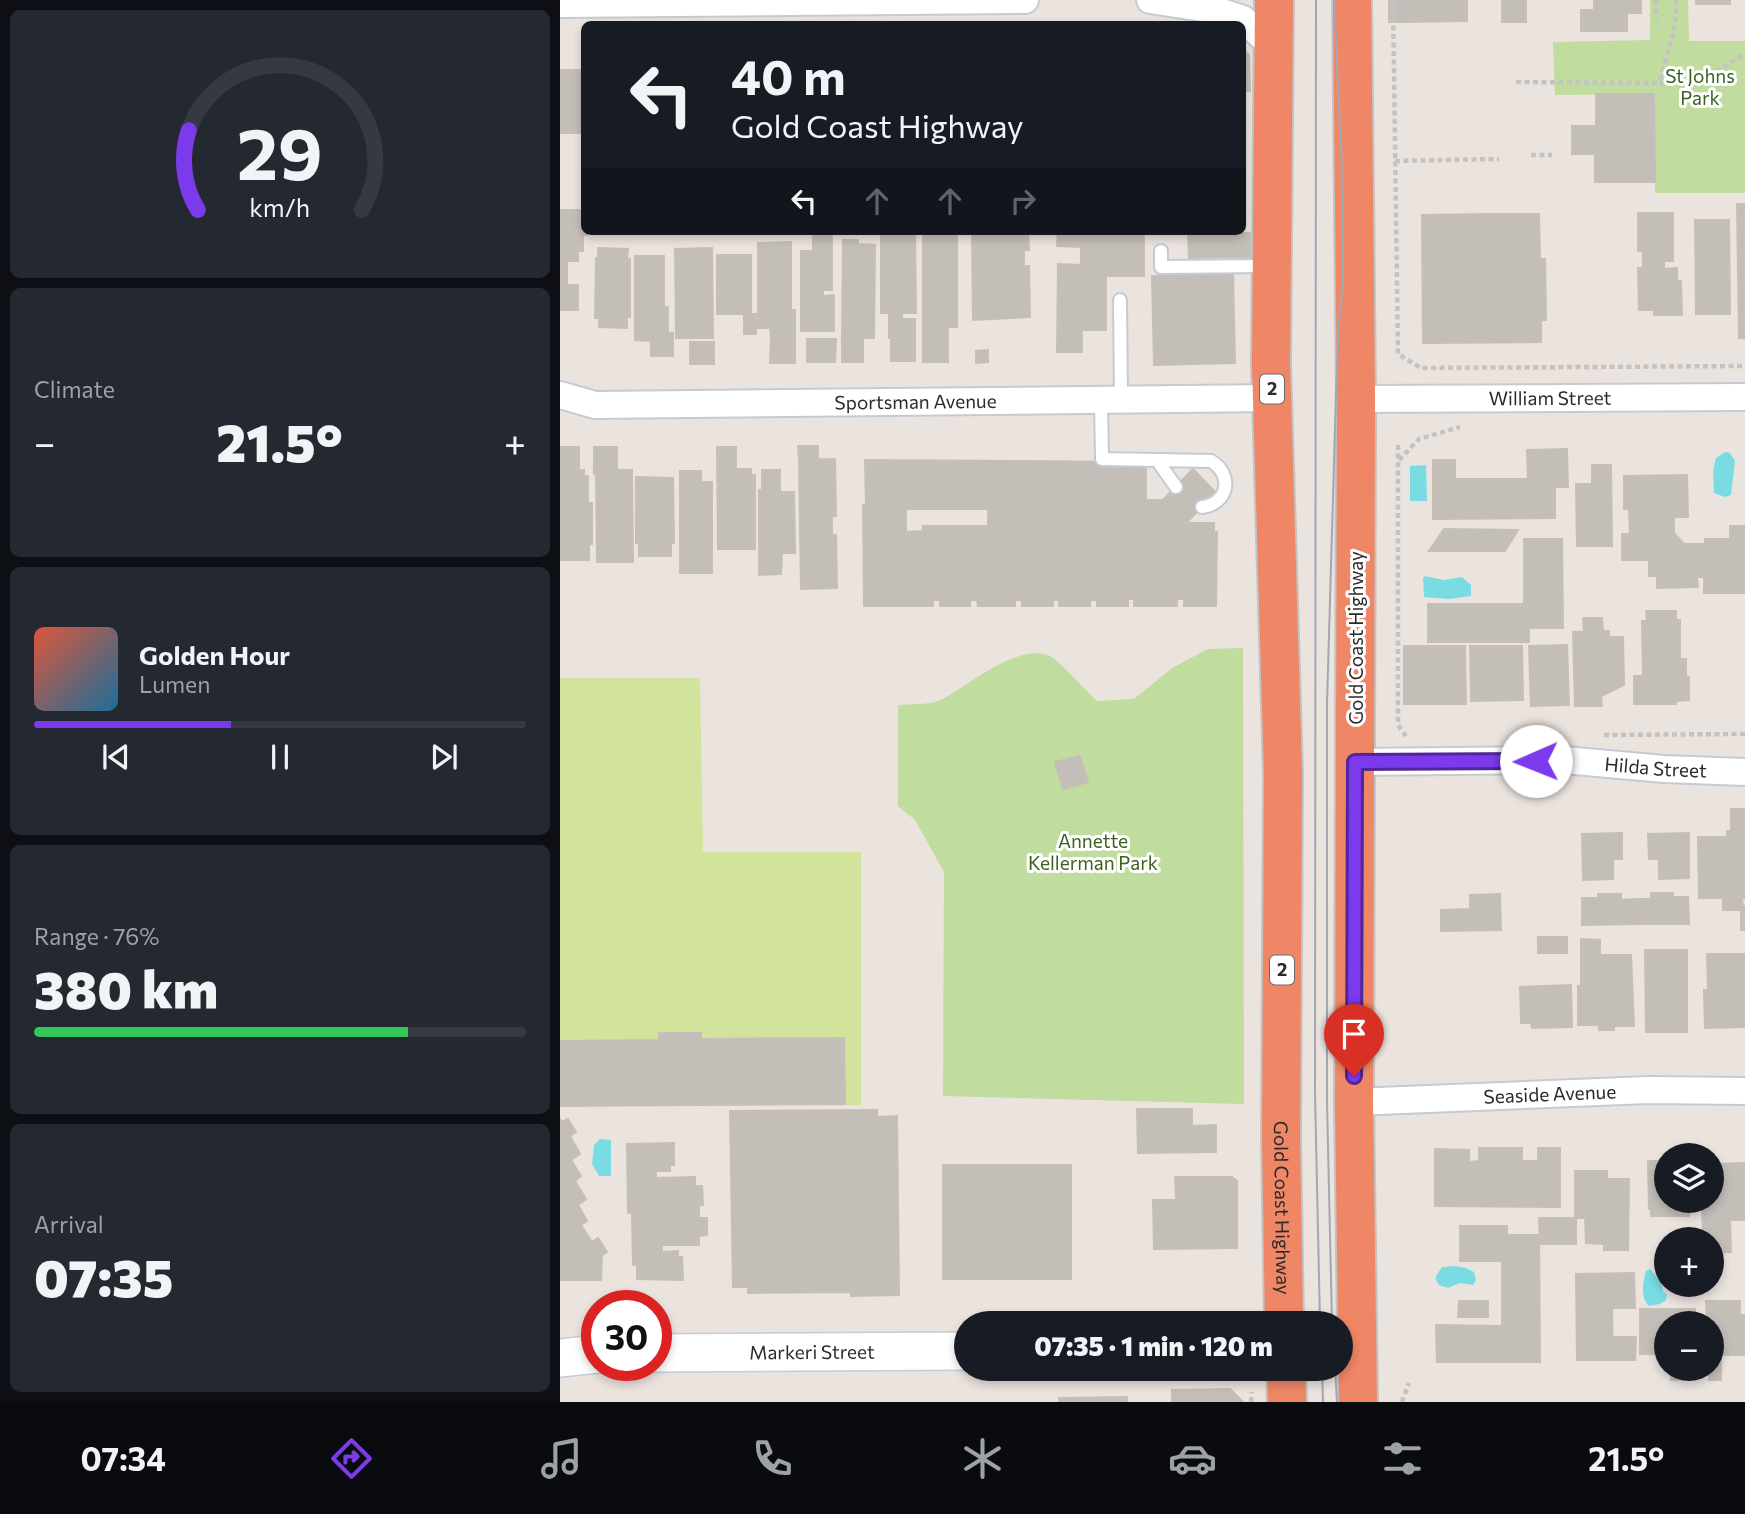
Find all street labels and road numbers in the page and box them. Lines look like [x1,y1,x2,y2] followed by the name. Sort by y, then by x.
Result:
[1260,374,1284,404] road number: 2
[1489,386,1612,409] street label: William Street
[834,389,997,414] street label: Sportsman Avenue
[1344,551,1367,725] street label: Gold Coast Highway
[1604,752,1707,782] street label: Hilda Street
[1270,956,1294,985] road number: 2
[1483,1079,1617,1108] street label: Seaside Avenue
[1270,1121,1296,1295] street label: Gold Coast Highway
[749,1340,875,1363] street label: Markeri Street

